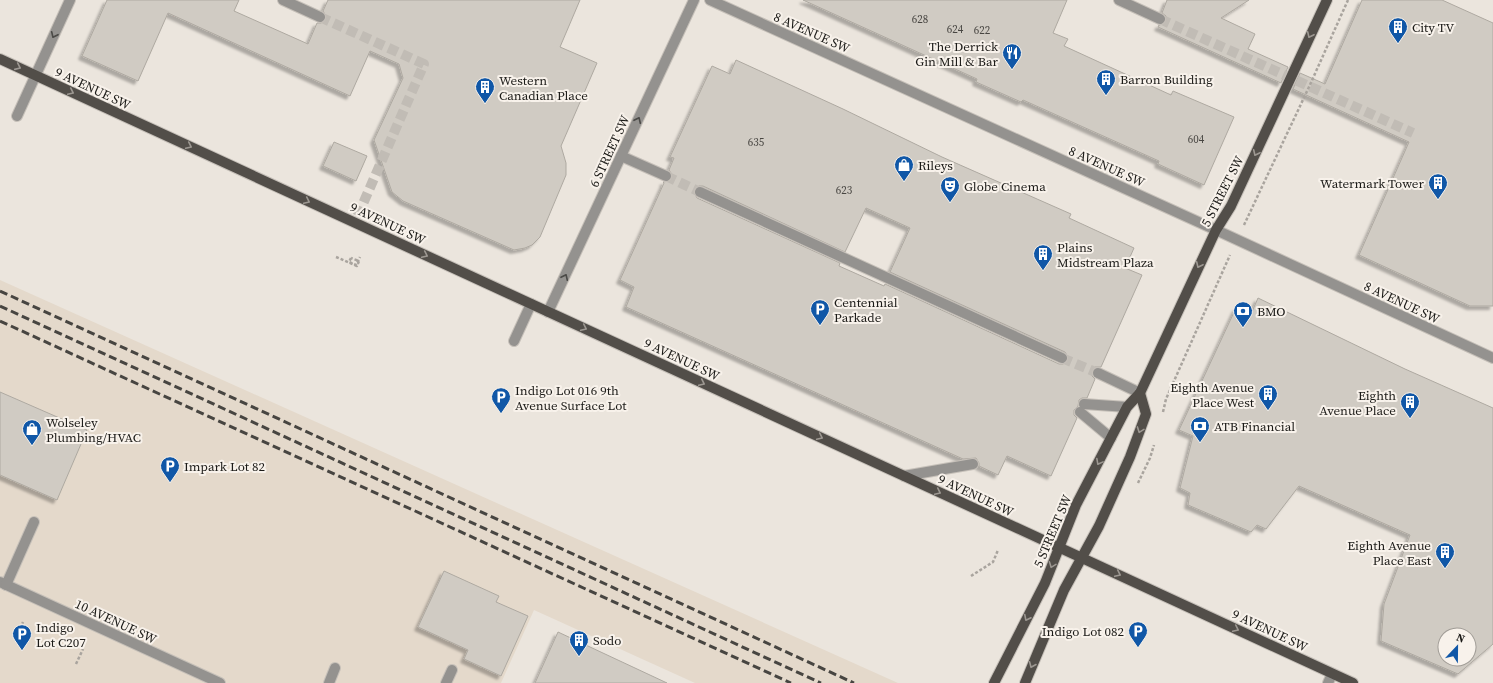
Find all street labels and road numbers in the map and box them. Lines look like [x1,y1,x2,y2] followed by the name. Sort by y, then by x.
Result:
[771,8,853,57] street label: 8 AVENUE SW
[52,64,134,114] street label: 9 AVENUE SW
[585,112,634,190] street label: 6 STREET SW
[1066,142,1148,191] street label: 8 AVENUE SW
[1197,152,1248,230] street label: 5 STREET SW
[347,199,429,249] street label: 9 AVENUE SW
[1361,278,1443,328] street label: 8 AVENUE SW
[641,335,723,385] street label: 9 AVENUE SW
[935,471,1017,521] street label: 9 AVENUE SW
[1030,492,1076,570] street label: 5 STREET SW
[72,595,160,648] street label: 10 AVENUE SW
[1229,606,1311,656] street label: 9 AVENUE SW

